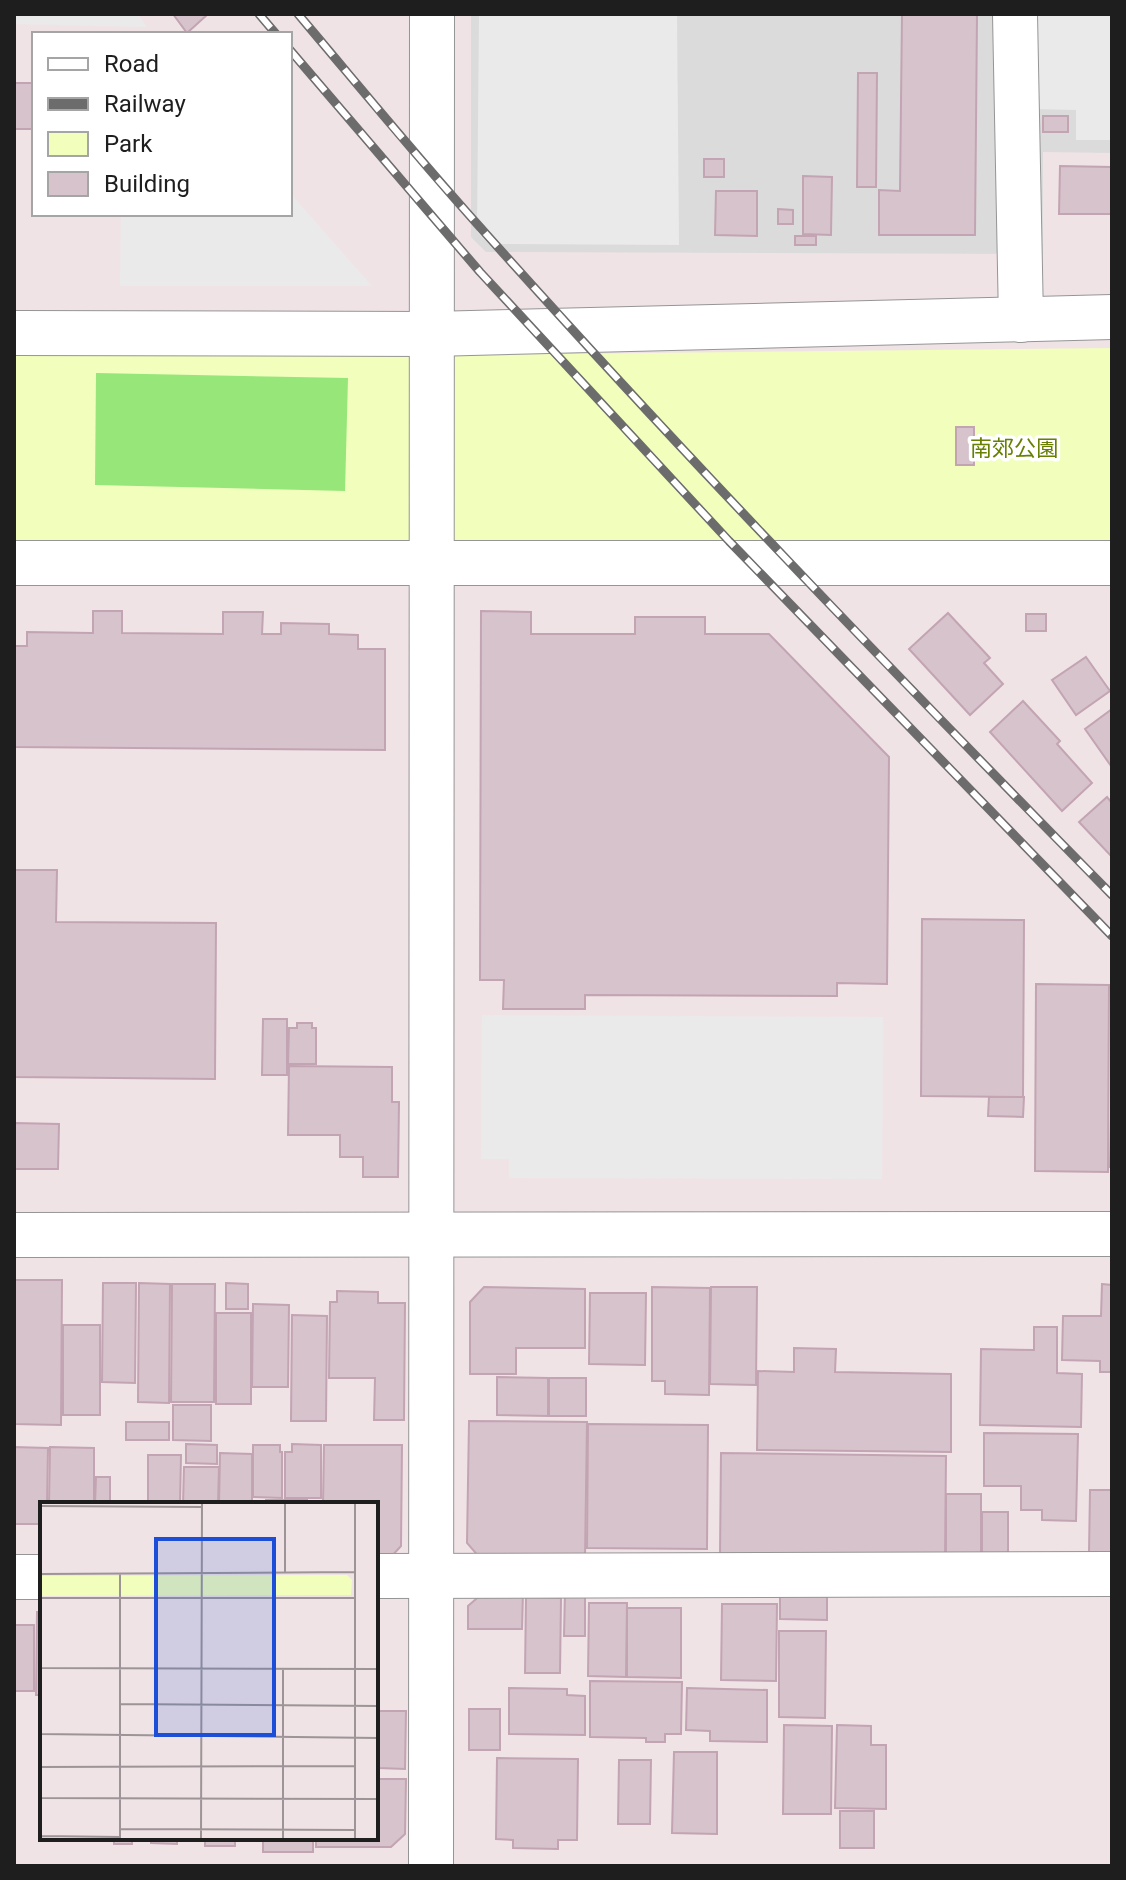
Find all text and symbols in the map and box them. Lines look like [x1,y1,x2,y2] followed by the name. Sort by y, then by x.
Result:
[32,32,292,216] legend
[104,50,159,78] text: Road
[104,90,186,118] text: Railway
[104,130,153,158] text: Park
[104,170,190,198] text: Building
[970,436,1058,461] park label: 南郊公園
[40,1502,378,1840] inset map

